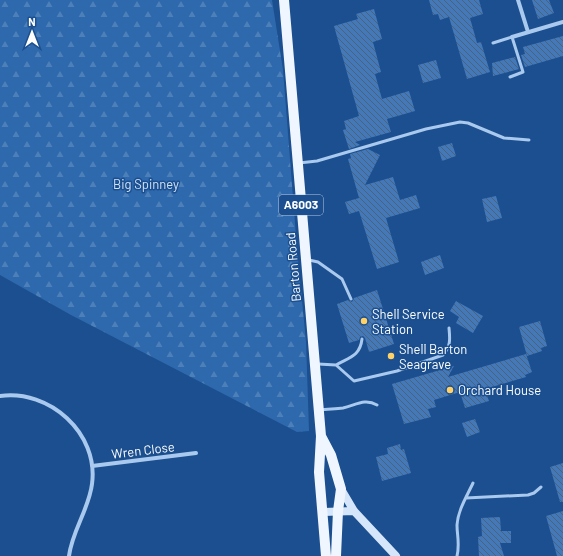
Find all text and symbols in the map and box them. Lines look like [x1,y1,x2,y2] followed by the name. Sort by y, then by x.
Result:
[12,12,52,52] north arrow
[28,15,36,28] text: N
[113,176,179,192] park label: Big Spinney
[279,195,323,215] road number: A6003
[282,232,304,302] street label: Barton Road
[372,306,445,337] place label: Shell Service Station
[359,316,369,326] marker: Shell Service Station
[399,341,467,372] place label: Shell Barton Seagrave
[386,351,396,361] marker: Shell Barton Seagrave
[458,382,541,398] place label: Orchard House
[445,385,455,395] marker: Orchard House
[110,438,176,462] street label: Wren Close

